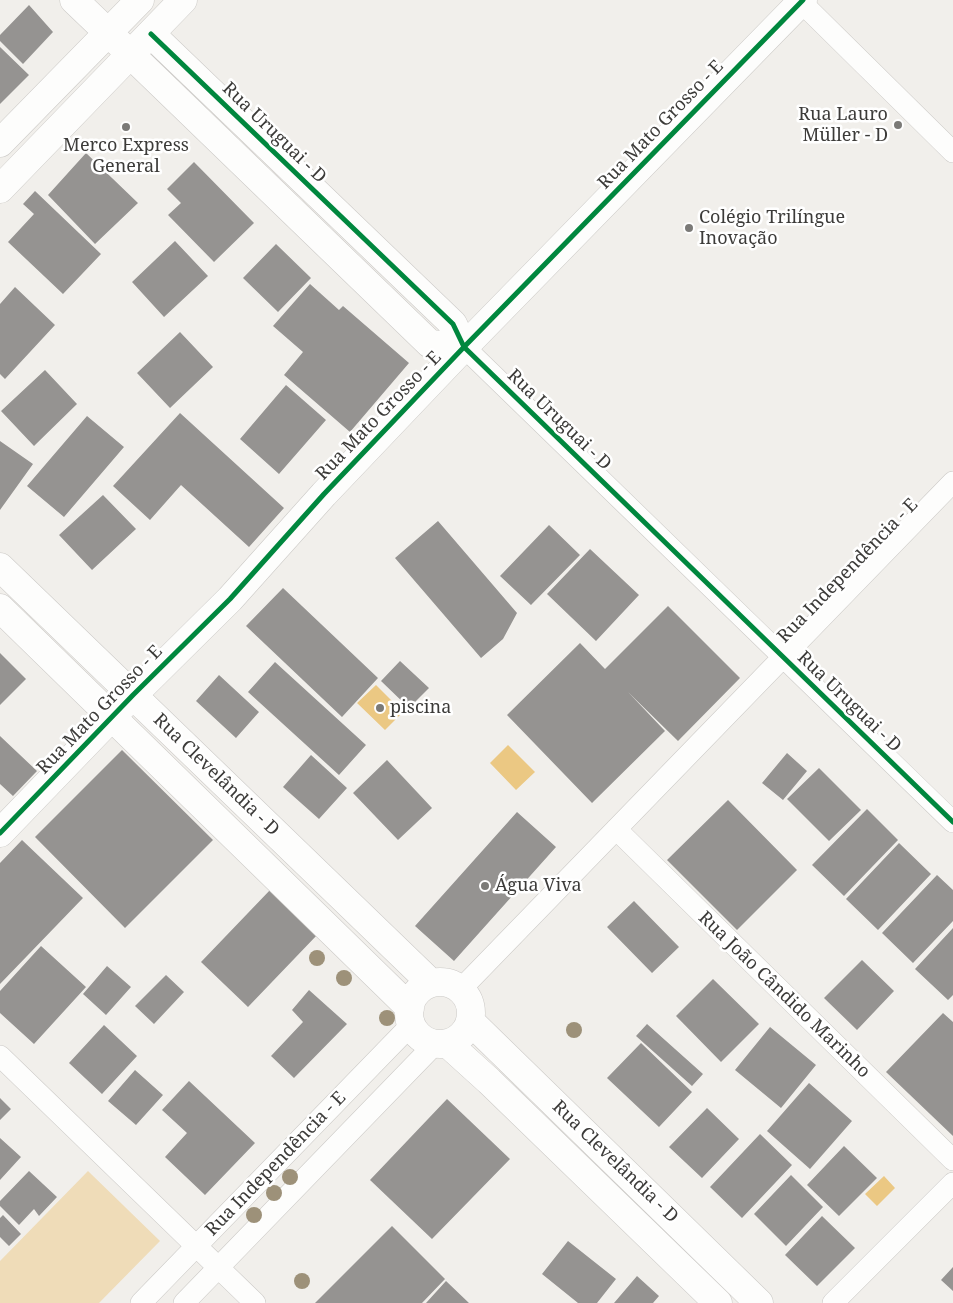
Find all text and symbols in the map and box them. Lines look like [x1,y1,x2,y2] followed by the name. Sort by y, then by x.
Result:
[594,56,728,194] street label: Rua Mato Grosso - E
[218,78,330,188] street label: Rua Uruguai - D
[798,104,888,146] place label: Rua Lauro Müller - D
[892,119,904,131] marker: Rua Lauro Müller - D
[120,121,132,133] marker: Merco Express General
[63,135,189,178] place label: Merco Express General
[699,207,845,250] place label: Colégio Trilíngue Inovação
[683,222,695,234] marker: Colégio Trilíngue Inovação
[312,347,446,485] street label: Rua Mato Grosso - E
[503,365,615,475] street label: Rua Uruguai - D
[773,494,923,648] street label: Rua Independência - E
[33,641,167,779] street label: Rua Mato Grosso - E
[793,647,905,757] street label: Rua Uruguai - D
[390,697,451,719] place label: piscina
[374,702,386,714] marker: piscina
[149,709,283,841] street label: Rua Clevelândia - D
[495,875,582,897] place label: Água Viva
[479,880,491,892] marker: Água Viva
[694,907,874,1083] street label: Rua João Cândido Marinho
[201,1087,351,1241] street label: Rua Independência - E
[548,1096,682,1228] street label: Rua Clevelândia - D

